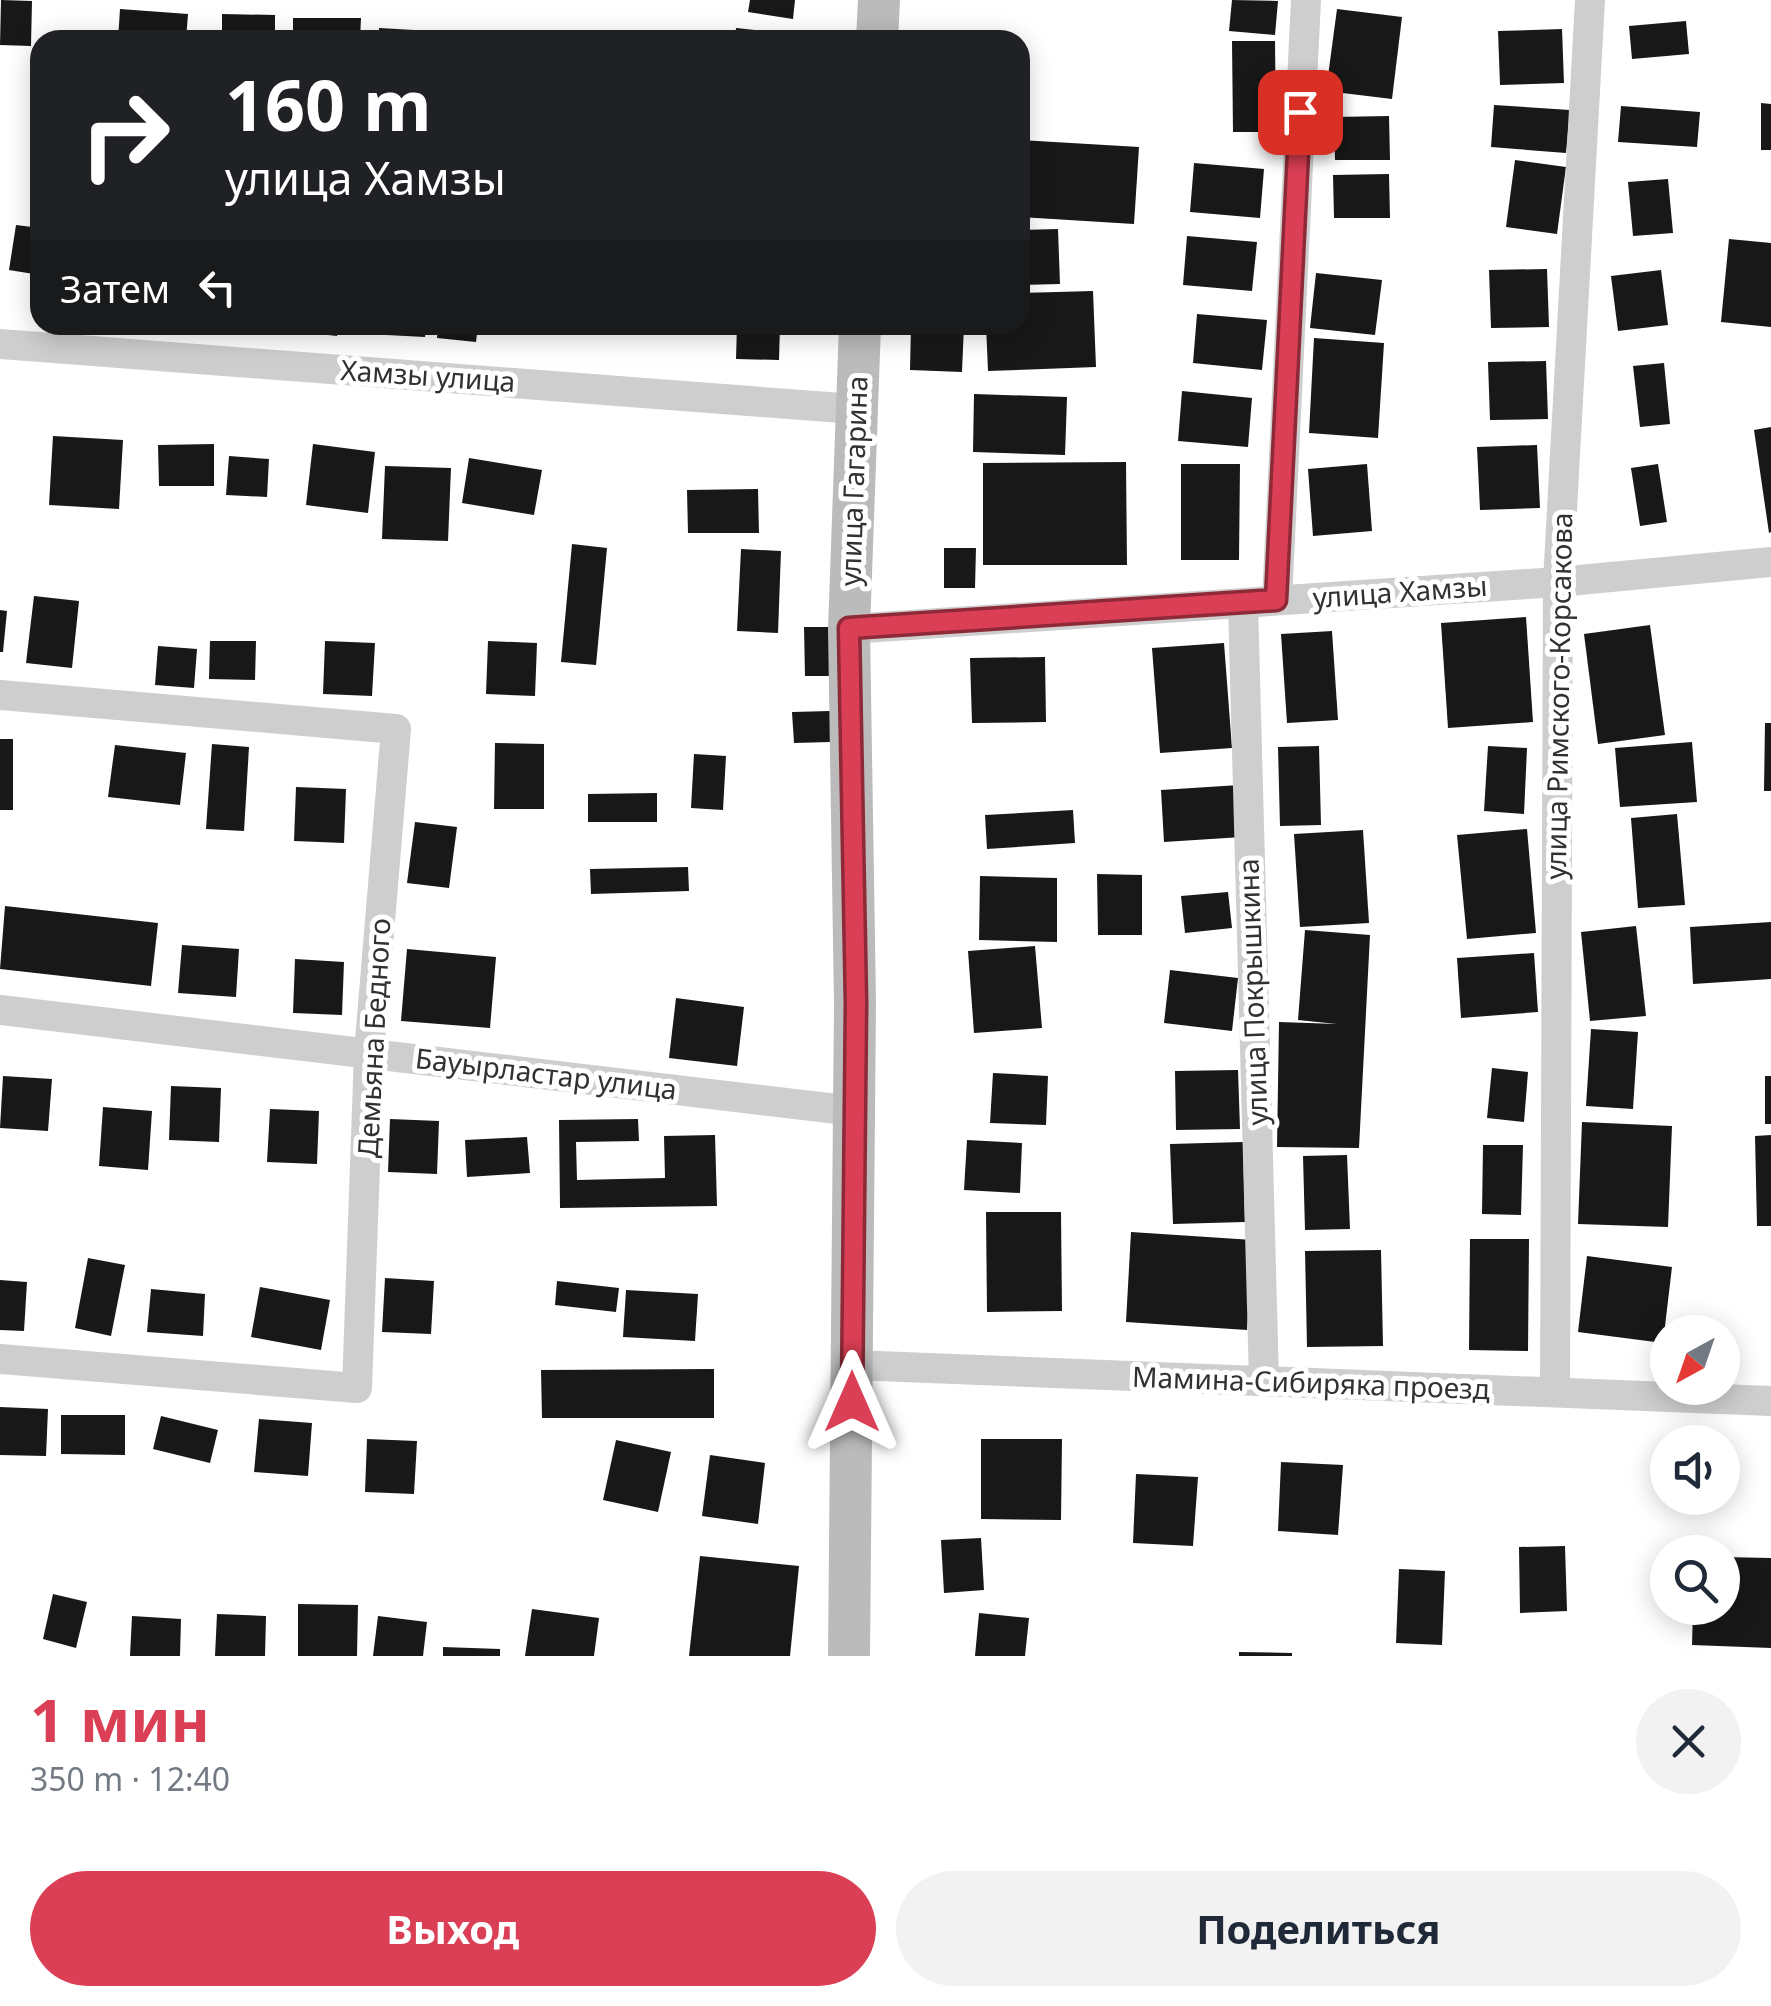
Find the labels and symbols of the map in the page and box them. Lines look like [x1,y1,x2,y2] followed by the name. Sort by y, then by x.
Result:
[1258,70,1343,155] pin
[340,350,517,400] street label: Хамзы улица
[830,375,876,587] street label: улица Гагарина
[1536,512,1580,880] street label: улица Римского-Корсакова
[1311,566,1488,616] street label: улица Хамзы
[1228,858,1276,1126] street label: улица Покрышкина
[348,917,398,1159] street label: Демьяна Бедного
[413,1038,679,1108] street label: Бауырластар улица
[1650,1315,1740,1405] north arrow
[800,1350,904,1454] position arrow
[1132,1357,1491,1407] street label: Мамина-Сибиряка проезд

